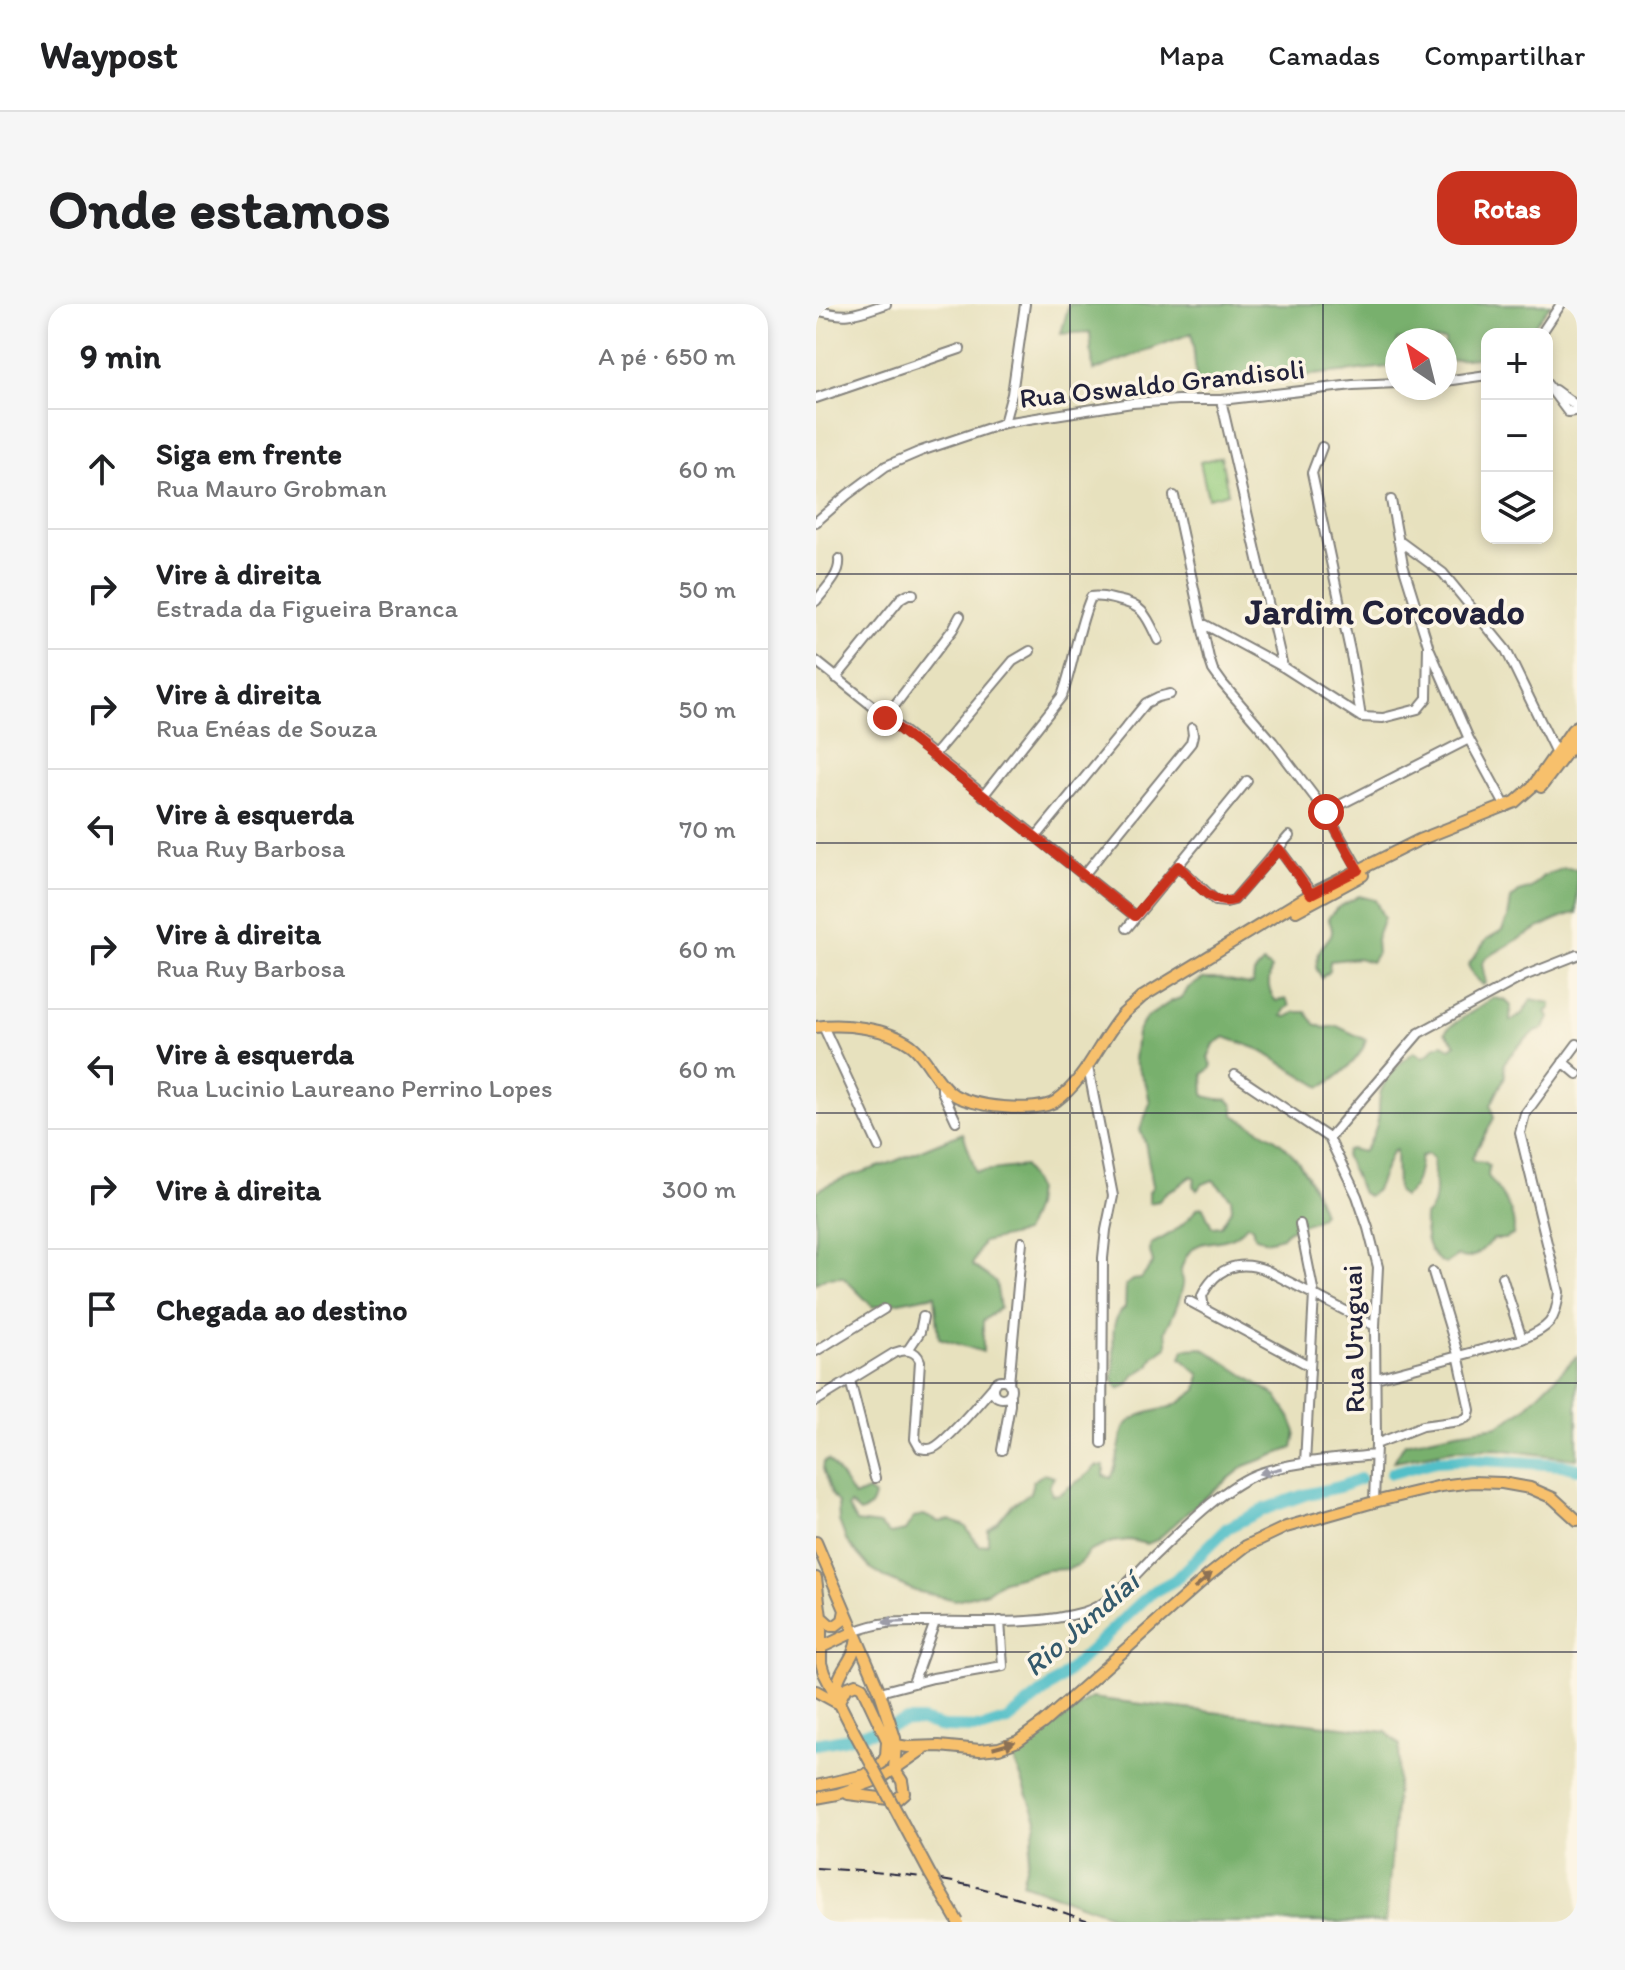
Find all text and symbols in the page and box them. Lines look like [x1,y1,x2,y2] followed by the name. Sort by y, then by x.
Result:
[40,32,178,78] text: Waypost
[1159,38,1224,72] text: Mapa
[1268,38,1380,72] text: Camadas
[1424,38,1585,72] text: Compartilhar
[1437,171,1577,245] button: Rotas
[48,175,390,242] text: Onde estamos
[1385,328,1457,400] north arrow
[1481,328,1553,544] map controls
[1481,328,1553,400] button: +
[80,336,161,377] text: 9 min
[598,340,736,372] text: A pé · 650 m
[1018,351,1306,415] street label: Rua Oswaldo Grandisoli
[1481,400,1553,472] button: −
[156,435,342,472] text: Siga em frente
[80,447,124,491] icon: ahead
[679,453,736,485] text: 60 m
[156,472,387,504] text: Rua Mauro Grobman
[1481,472,1553,544] button: layers
[156,555,321,592] text: Vire à direita
[80,567,124,611] icon: right
[679,573,736,605] text: 50 m
[1244,590,1525,633] district label: Jardim Corcovado
[156,592,458,624] text: Estrada da Figueira Branca
[156,675,321,712] text: Vire à direita
[80,687,124,731] icon: right
[679,693,736,725] text: 50 m
[867,700,903,736] route end
[156,712,377,744] text: Rua Enéas de Souza
[1308,794,1344,830] route start
[156,795,354,832] text: Vire à esquerda
[80,807,124,851] icon: left
[679,813,736,845] text: 70 m
[156,832,346,864] text: Rua Ruy Barbosa
[156,915,321,952] text: Vire à direita
[80,927,124,971] icon: right
[679,933,736,965] text: 60 m
[156,952,346,984] text: Rua Ruy Barbosa
[156,1035,354,1072] text: Vire à esquerda
[80,1047,124,1091] icon: left
[679,1053,736,1085] text: 60 m
[156,1072,553,1104] text: Rua Lucinio Laureano Perrino Lopes
[80,1167,124,1211] icon: right
[156,1171,321,1208] text: Vire à direita
[662,1173,736,1205] text: 300 m
[1335,1265,1371,1413] street label: Rua Uruguai
[80,1287,124,1331] icon: arrive
[156,1291,408,1328] text: Chegada ao destino
[1258,1466,1283,1478] one-way arrow
[1015,1560,1149,1684] water label: Rio Jundiaí
[1193,1573,1213,1590] one-way arrow
[881,1616,906,1629] one-way arrow
[992,1738,1016,1751] one-way arrow

